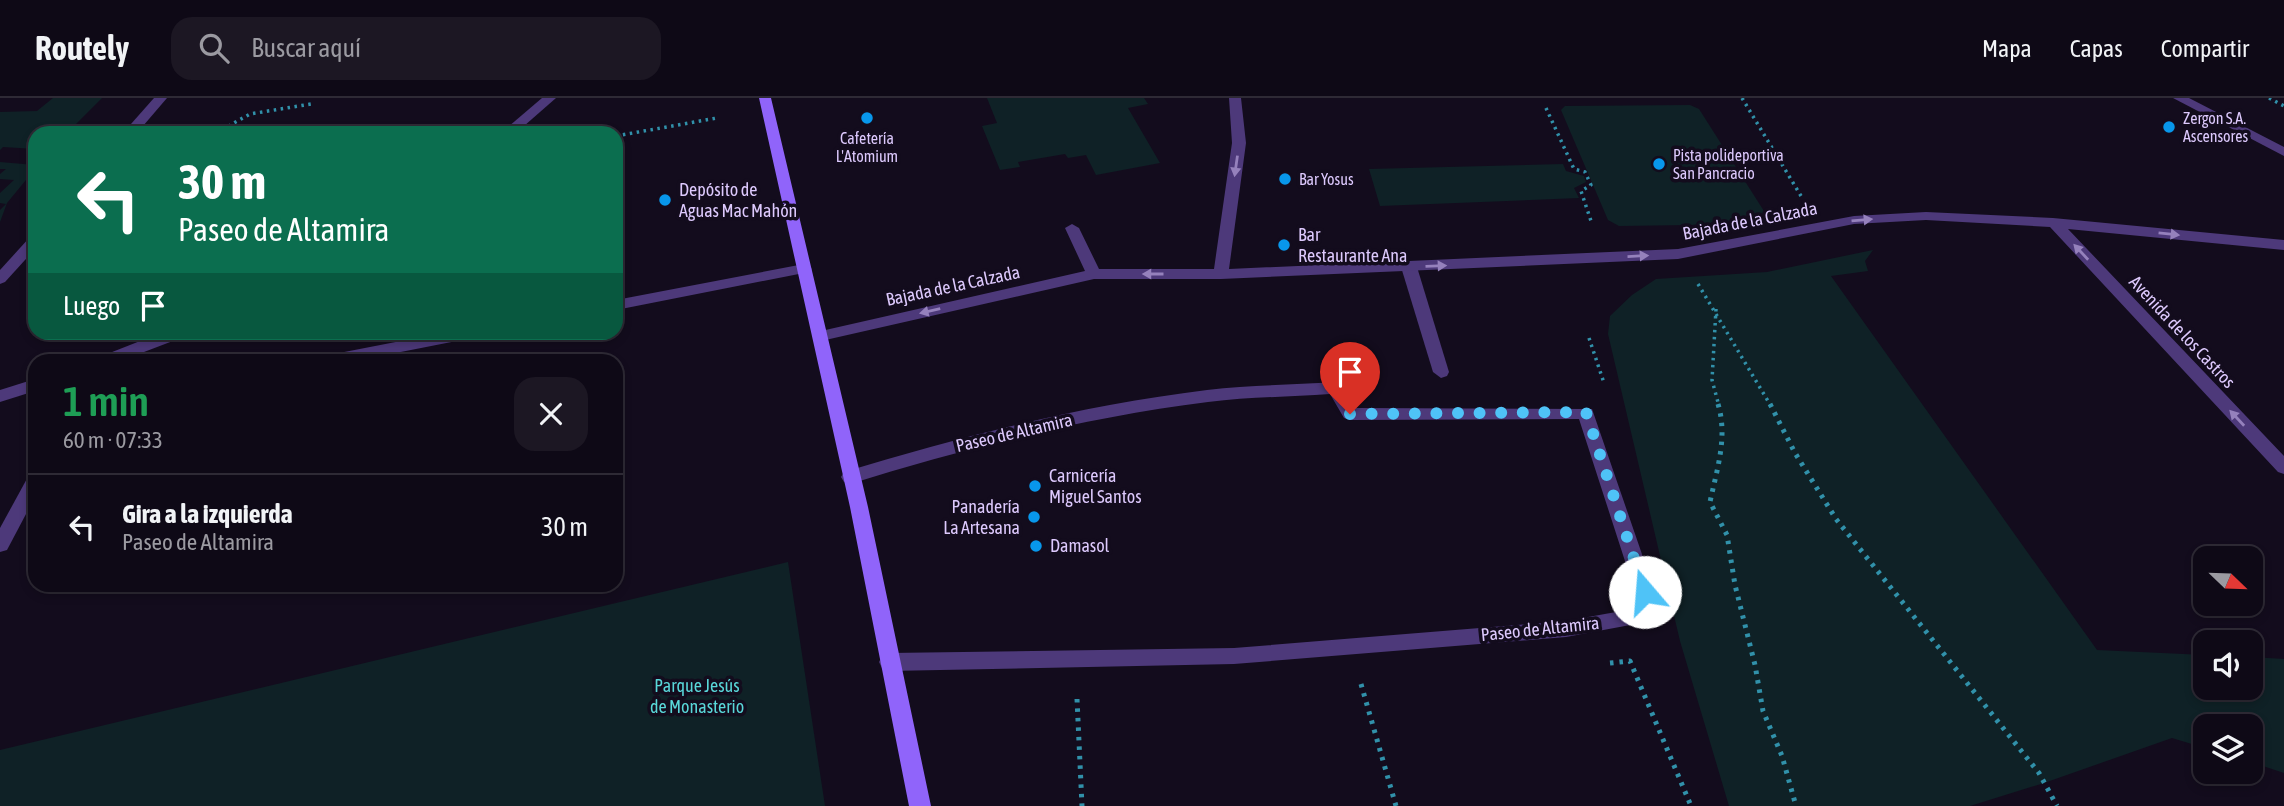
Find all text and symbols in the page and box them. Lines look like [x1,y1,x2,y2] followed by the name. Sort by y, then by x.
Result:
[171,17,661,80] search box
[35,29,129,67] text: Routely
[195,29,233,67] icon: search
[251,33,361,63] text: Buscar aquí
[1982,35,2032,62] text: Mapa
[2070,35,2123,62] text: Capas
[2161,35,2249,62] text: Compartir
[2183,109,2249,145] place label: Zergon S.A. Ascensores
[859,110,875,126] marker: Cafetería L'Atomium
[2161,119,2177,135] marker: Zergon S.A. Ascensores
[836,129,898,165] place label: Cafetería L'Atomium
[1673,146,1784,182] place label: Pista polideportiva San Pancracio
[178,153,266,209] text: 30 m
[63,154,154,245] icon: left
[1230,155,1241,177] one-way arrow
[1651,156,1667,172] marker: Pista polideportiva San Pancracio
[1299,170,1354,188] place label: Bar Yosus
[1277,171,1293,187] marker: Bar Yosus
[679,179,797,221] place label: Depósito de Aguas Mac Mahón
[657,192,673,208] marker: Depósito de Aguas Mac Mahón
[1681,197,1819,244] street label: Bajada de la Calzada
[178,211,389,248] text: Paseo de Altamira
[1851,214,1873,225] one-way arrow
[1298,224,1407,266] place label: Bar Restaurante Ana
[2158,229,2180,240] one-way arrow
[1276,237,1292,253] marker: Bar Restaurante Ana
[2073,243,2089,261] one-way arrow
[1627,251,1649,262] one-way arrow
[1426,260,1448,272] one-way arrow
[884,261,1022,310] street label: Bajada de la Calzada
[1142,268,1164,280] one-way arrow
[2125,271,2240,392] street label: Avenida de los Castros
[134,287,172,325] icon: arrive
[63,291,120,321] text: Luego
[919,306,941,317] one-way arrow
[1320,342,1380,414] pin
[1331,353,1369,391] icon: arrive
[63,377,149,425] text: 1 min
[514,377,588,451] button: close
[954,409,1074,456] street label: Paseo de Altamira
[2230,410,2246,427] one-way arrow
[63,427,163,453] text: 60 m · 07:33
[1049,465,1142,507] place label: Carnicería Miguel Santos
[1027,478,1043,494] marker: Carnicería Miguel Santos
[943,496,1020,538] place label: Panadería La Artesana
[122,499,293,529] text: Gira a la izquierda
[63,508,101,546] icon: left
[1026,509,1042,525] marker: Panadería La Artesana
[541,512,588,542] text: 30 m
[122,529,274,555] text: Paseo de Altamira
[1050,535,1110,556] place label: Damasol
[1028,538,1044,554] marker: Damasol
[2193,546,2263,616] north arrow
[2193,546,2263,784] map controls
[1608,555,1682,629] position arrow
[1480,612,1600,645] street label: Paseo de Altamira
[2193,630,2263,700] button: sound
[650,675,744,717] park label: Parque Jesús de Monasterio
[2193,714,2263,784] button: layers

